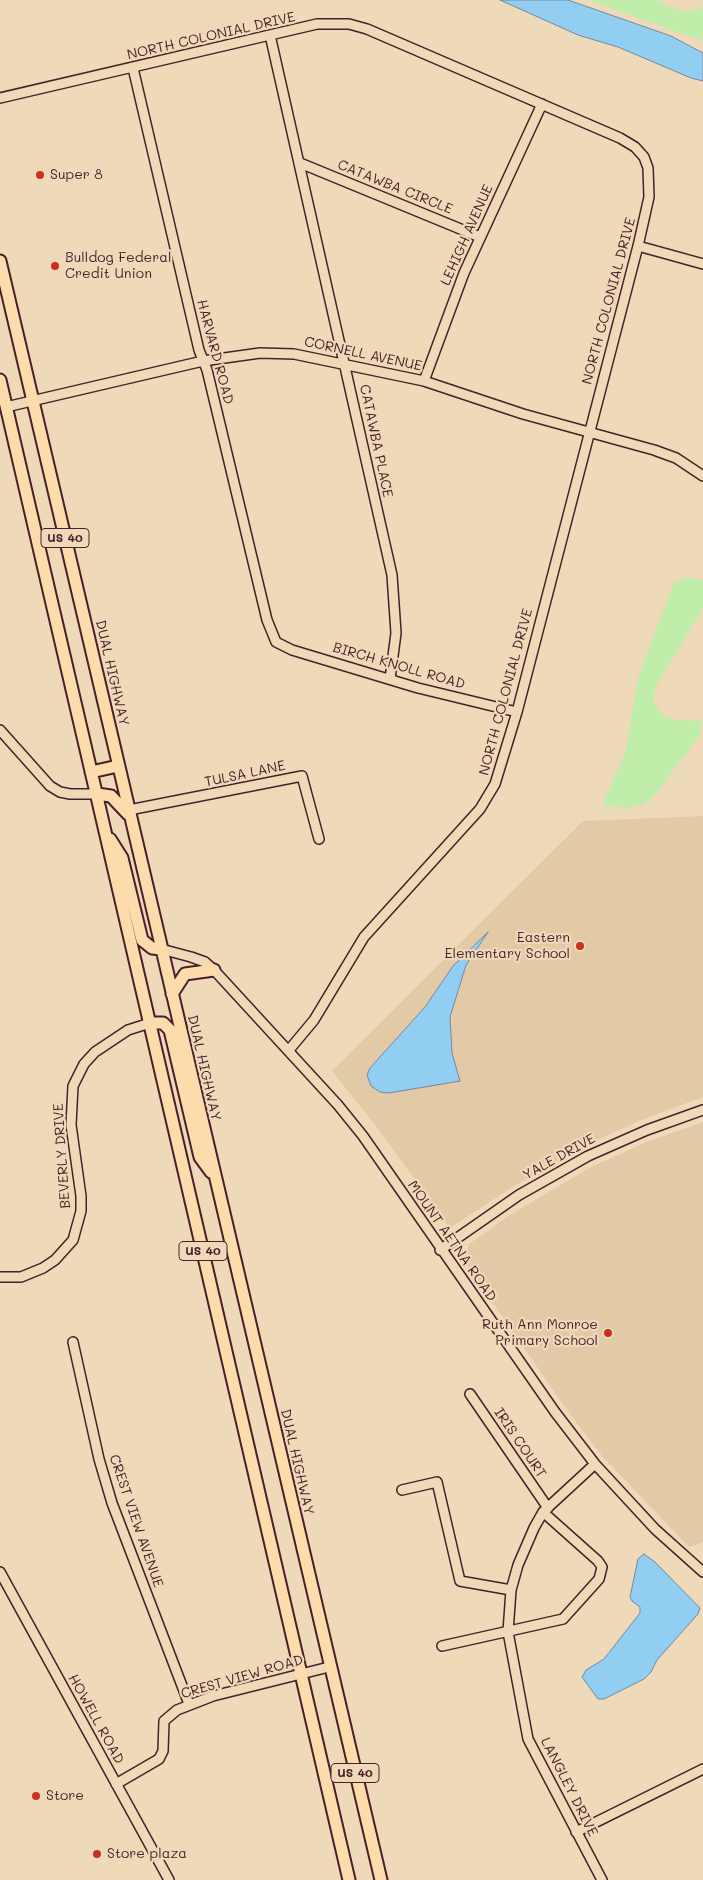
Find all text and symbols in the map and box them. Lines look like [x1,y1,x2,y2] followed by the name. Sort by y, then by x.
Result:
[125,8,297,64] street label: NORTH COLONIAL DRIVE
[335,156,455,218] street label: CATAWBA CIRCLE
[50,167,103,183] place label: Super 8
[34,169,46,181] marker: Super 8
[437,182,497,288] street label: LEHIGH AVENUE
[579,216,639,386] street label: NORTH COLONIAL DRIVE
[65,250,171,282] place label: Bulldog Federal Credit Union
[49,260,61,272] marker: Bulldog Federal Credit Union
[193,298,237,406] street label: HARVARD ROAD
[303,333,423,375] street label: CORNELL AVENUE
[356,383,396,499] street label: CATAWBA PLACE
[41,528,89,548] road number: US 40
[476,607,536,777] street label: NORTH COLONIAL DRIVE
[92,618,132,728] street label: DUAL HIGHWAY
[331,639,467,693] street label: BIRCH KNOLL ROAD
[203,757,287,791] street label: TULSA LANE
[444,930,570,962] place label: Eastern Elementary School
[574,940,586,952] marker: Eastern Elementary School
[184,1013,224,1123] street label: DUAL HIGHWAY
[50,1103,74,1209] street label: BEVERLY DRIVE
[520,1130,598,1184] street label: YALE DRIVE
[404,1177,500,1305] street label: MOUNT AETNA ROAD
[179,1242,227,1260] road number: US 40
[482,1317,598,1350] place label: Ruth Ann Monroe Primary School
[602,1327,614,1339] marker: Ruth Ann Monroe Primary School
[490,1405,550,1481] street label: IRIS COURT
[277,1407,317,1517] street label: DUAL HIGHWAY
[105,1452,167,1590] street label: CREST VIEW AVENUE
[179,1651,305,1703] street label: CREST VIEW ROAD
[64,1671,128,1767] street label: HOWELL ROAD
[537,1735,601,1839] street label: LANGLEY DRIVE
[331,1764,379,1782] road number: US 40
[46,1788,84,1804] place label: Store
[30,1790,42,1802] marker: Store
[107,1846,187,1862] place label: Store plaza
[91,1848,103,1860] marker: Store plaza

